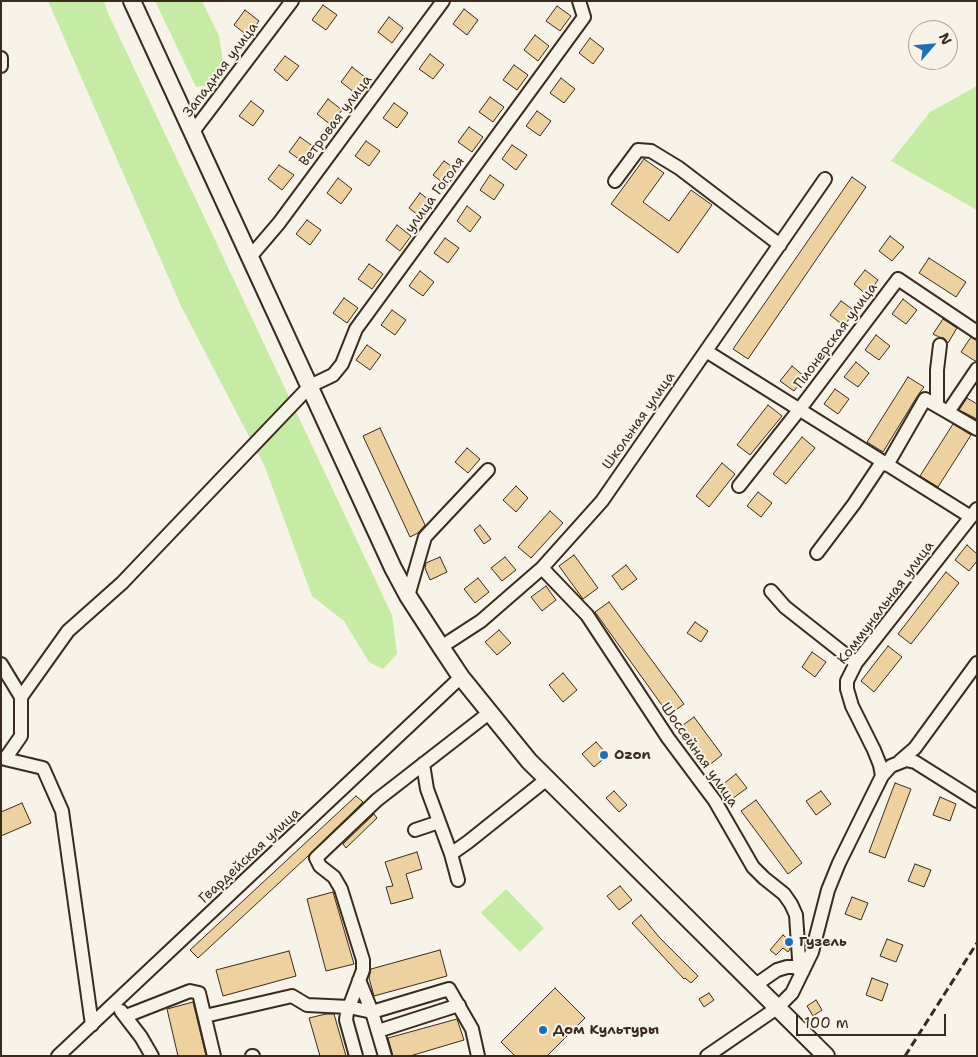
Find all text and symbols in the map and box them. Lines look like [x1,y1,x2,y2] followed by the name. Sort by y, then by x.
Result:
[180,19,262,121] street label: Западная улица
[908,20,958,70] north arrow
[935,30,956,48] text: N
[296,72,376,170] street label: Ветровая улица
[402,153,468,237] street label: улица Гоголя
[791,280,881,392] street label: Пионерская улица
[599,369,679,473] street label: Школьная улица
[834,538,938,668] street label: Коммунальная улица
[657,699,741,811] street label: Шоссейная улица
[614,747,651,763] place label: Ozon
[598,749,610,761] marker: Ozon
[196,805,304,907] street label: Гвардейская улица
[799,934,847,950] place label: Гузель
[783,936,795,948] marker: Гузель
[798,1004,948,1036] scale bar
[804,1013,849,1033] text: 100 m
[553,1022,659,1038] place label: Дом Культуры
[537,1024,549,1036] marker: Дом Культуры

